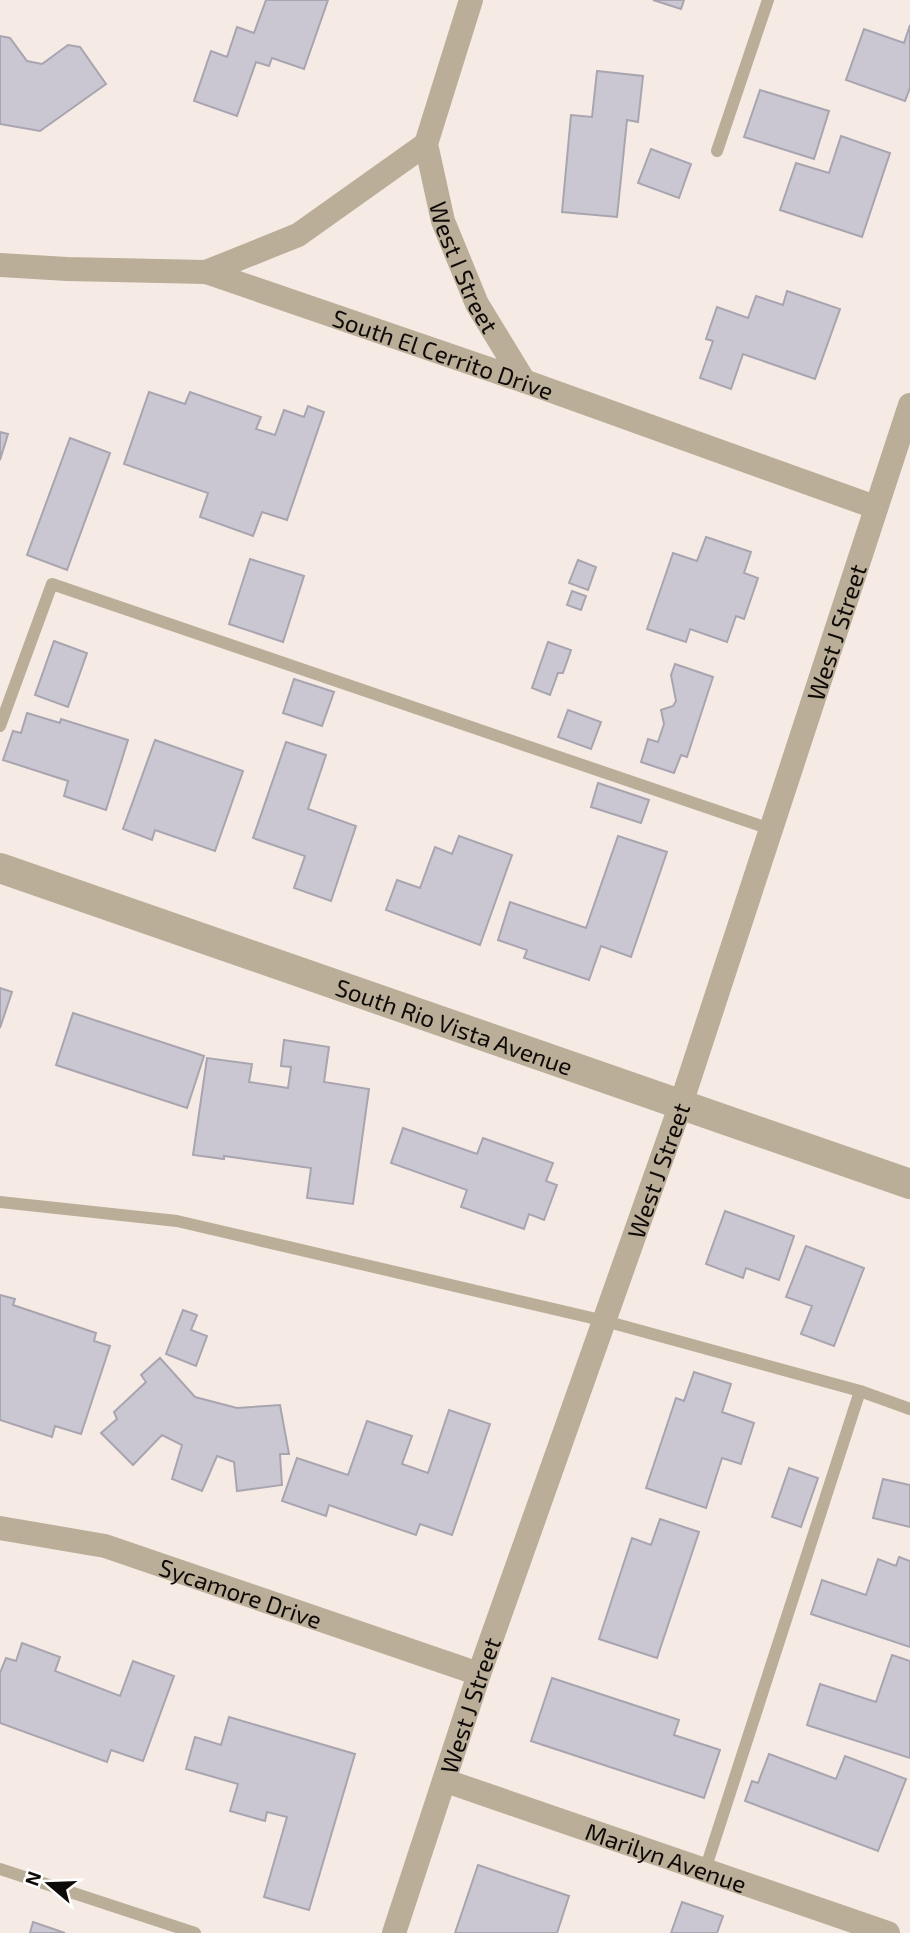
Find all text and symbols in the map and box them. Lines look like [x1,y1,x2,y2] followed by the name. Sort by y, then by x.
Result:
[425,198,505,338] street label: West I Street
[329,302,558,405] street label: South El Cerrito Drive
[800,560,871,704] street label: West J Street
[332,971,577,1080] street label: South Rio Vista Avenue
[620,1099,695,1242] street label: West J Street
[156,1551,326,1634] street label: Sycamore Drive
[433,1633,505,1777] street label: West J Street
[582,1816,751,1898] street label: Marilyn Avenue
[14,1849,84,1919] north arrow
[19,1868,46,1889] text: N

